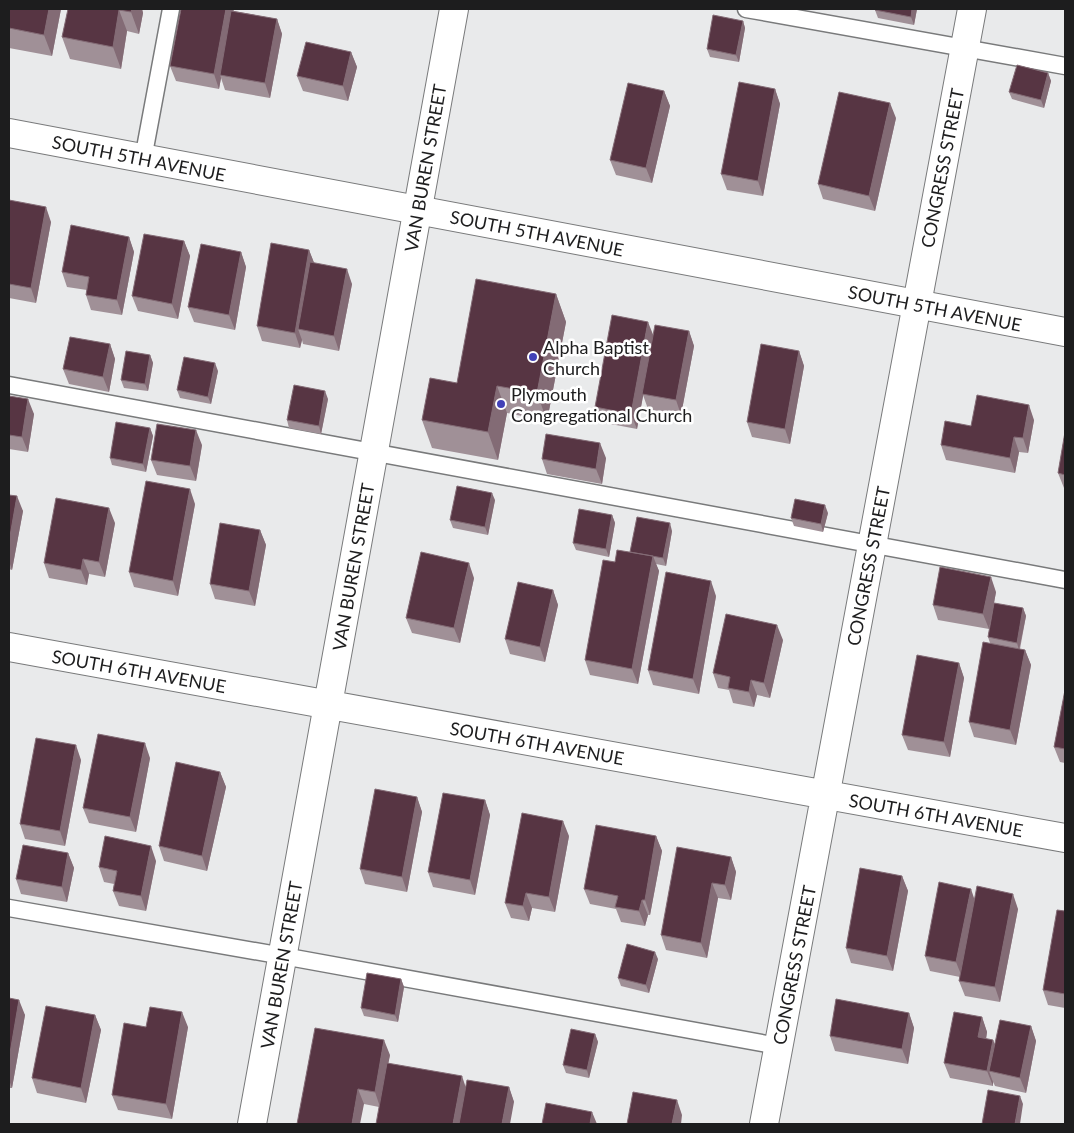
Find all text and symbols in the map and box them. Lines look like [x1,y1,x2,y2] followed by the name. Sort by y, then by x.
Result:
[399,82,451,253] street label: VAN BUREN STREET
[916,86,968,250] street label: CONGRESS STREET
[50,130,228,186] street label: SOUTH 5TH AVENUE
[448,205,626,261] street label: SOUTH 5TH AVENUE
[846,280,1024,336] street label: SOUTH 5TH AVENUE
[543,336,649,379] place label: Alpha Baptist Church
[527,351,539,363] marker: Alpha Baptist Church
[511,383,692,426] place label: Plymouth Congregational Church
[495,398,507,410] marker: Plymouth Congregational Church
[327,481,379,652] street label: VAN BUREN STREET
[842,484,894,648] street label: CONGRESS STREET
[50,645,228,697] street label: SOUTH 6TH AVENUE
[448,717,626,769] street label: SOUTH 6TH AVENUE
[847,789,1025,841] street label: SOUTH 6TH AVENUE
[255,879,307,1050] street label: VAN BUREN STREET
[768,883,820,1047] street label: CONGRESS STREET

